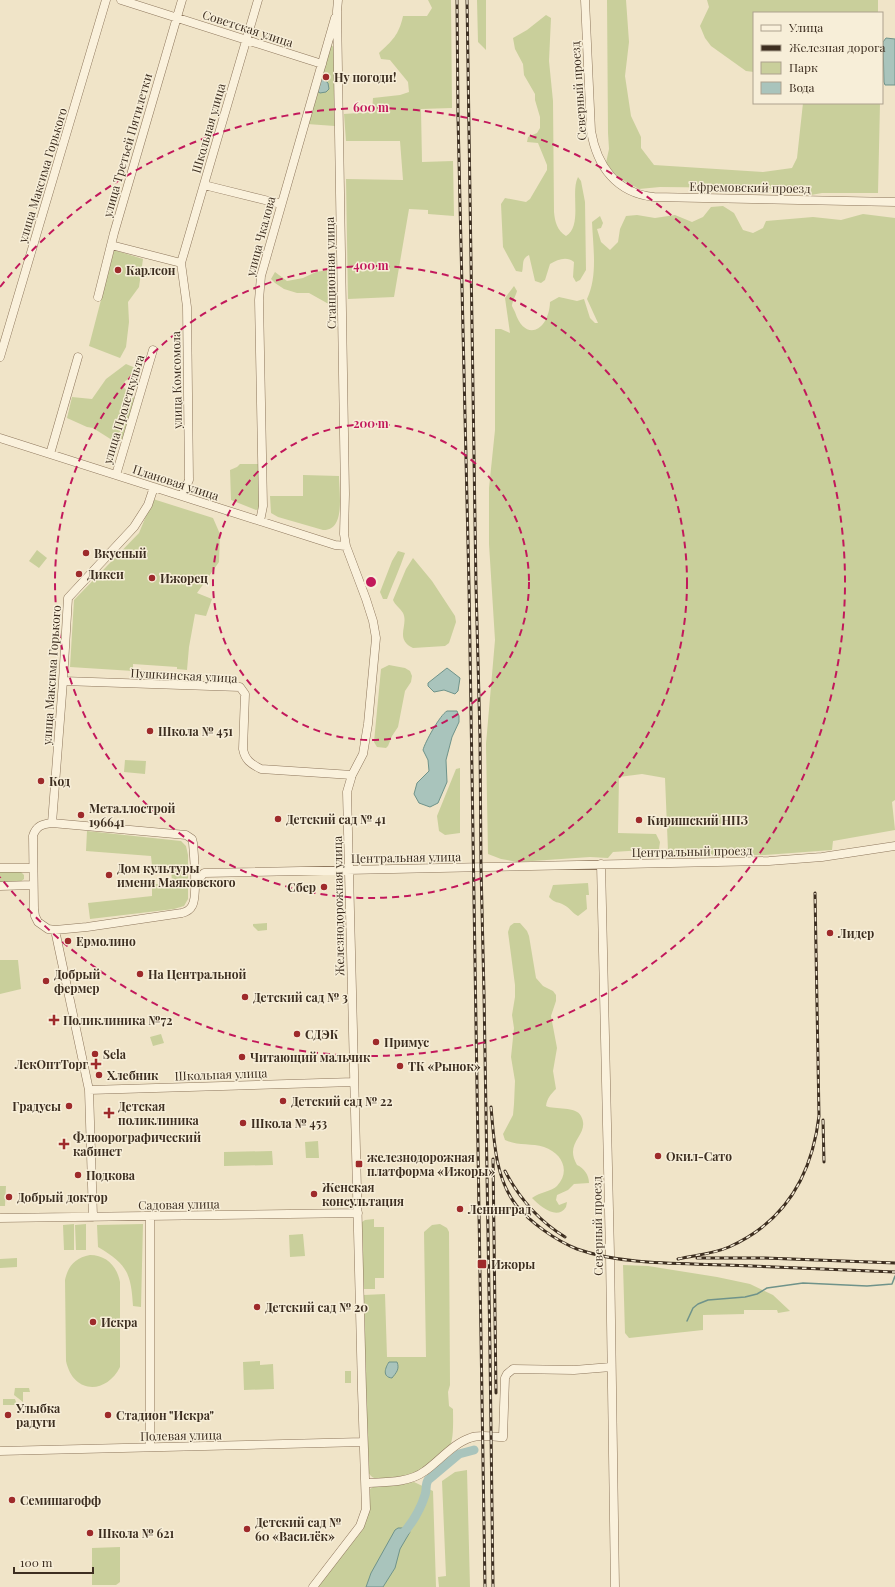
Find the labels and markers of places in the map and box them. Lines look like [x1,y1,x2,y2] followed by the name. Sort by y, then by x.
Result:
[334,69,396,85] place label: Ну погоди!
[321,72,331,82] marker: Ну погоди!
[126,262,176,278] place label: Карлсон
[113,265,123,275] marker: Карлсон
[94,545,147,561] place label: Вкусный
[81,548,91,558] marker: Вкусный
[87,566,124,582] place label: Дикси
[74,569,84,579] marker: Дикси
[160,570,208,586] place label: Ижорец
[147,573,157,583] marker: Ижорец
[364,575,378,589] centre of rings
[158,723,233,739] place label: Школа № 451
[145,726,155,736] marker: Школа № 451
[49,773,71,789] place label: Код
[36,776,46,786] marker: Код
[89,800,175,830] place label: Металлострой 196641
[76,810,86,820] marker: Металлострой 196641
[286,811,386,827] place label: Детский сад № 41
[647,812,748,828] place label: Киришский НПЗ
[273,814,283,824] marker: Детский сад № 41
[634,815,644,825] marker: Киришский НПЗ
[117,860,236,890] place label: Дом культуры имени Маяковского
[104,870,114,880] marker: Дом культуры имени Маяковского
[287,879,316,895] place label: Сбер
[319,882,329,892] marker: Сбер
[837,925,874,941] place label: Лидер
[825,928,835,938] marker: Лидер
[76,933,136,949] place label: Ермолино
[63,936,73,946] marker: Ермолино
[54,966,100,996] place label: Добрый фермер
[148,966,247,982] place label: На Центральной
[135,969,145,979] marker: На Центральной
[41,976,51,986] marker: Добрый фермер
[253,989,348,1005] place label: Детский сад № 3
[240,992,250,1002] marker: Детский сад № 3
[63,1012,172,1028] place label: Поликлиника №72
[48,1014,60,1026] marker: Поликлиника №72
[305,1026,339,1042] place label: СДЭК
[292,1029,302,1039] marker: СДЭК
[384,1034,429,1050] place label: Примус
[371,1037,381,1047] marker: Примус
[103,1046,127,1062] place label: Sela
[90,1049,100,1059] marker: Sela
[250,1049,371,1065] place label: Читающий мальчик
[237,1052,247,1062] marker: Читающий мальчик
[14,1056,88,1072] place label: ЛекОптТорг
[408,1058,481,1074] place label: ТК «Рынок»
[91,1059,101,1069] marker: ЛекОптТорг
[395,1061,405,1071] marker: ТК «Рынок»
[107,1067,159,1083] place label: Хлебник
[94,1070,104,1080] marker: Хлебник
[291,1093,393,1109] place label: Детский сад № 22
[278,1096,288,1106] marker: Детский сад № 22
[12,1098,61,1114] place label: Градусы
[118,1098,200,1128] place label: Детская поликлиника
[64,1101,74,1111] marker: Градусы
[103,1107,115,1119] marker: Детская поликлиника
[251,1115,327,1131] place label: Школа № 453
[238,1118,248,1128] marker: Школа № 453
[73,1129,201,1159] place label: Флюорографический кабинет
[58,1138,70,1150] marker: Флюорографический кабинет
[666,1148,732,1164] place label: Окил-Сато
[367,1149,495,1179] place label: железнодорожная платформа «Ижоры»
[653,1151,663,1161] marker: Окил-Сато
[354,1159,364,1169] marker: железнодорожная платформа «Ижоры»
[86,1167,136,1183] place label: Подкова
[73,1170,83,1180] marker: Подкова
[321,1179,404,1209] place label: Женская консультация
[17,1189,108,1205] place label: Добрый доктор
[309,1189,319,1199] marker: Женская консультация
[4,1192,14,1202] marker: Добрый доктор
[467,1201,532,1217] place label: Ленинград
[455,1204,465,1214] marker: Ленинград
[491,1256,535,1272] place label: Ижоры
[476,1258,488,1270] marker: Ижоры
[265,1299,368,1315] place label: Детский сад № 20
[252,1302,262,1312] marker: Детский сад № 20
[101,1314,138,1330] place label: Искра
[88,1317,98,1327] marker: Искра
[15,1400,61,1430] place label: Улыбка радуги
[116,1407,214,1423] place label: Стадион "Искра"
[3,1410,13,1420] marker: Улыбка радуги
[103,1410,113,1420] marker: Стадион "Искра"
[20,1492,101,1508] place label: Семишагофф
[7,1495,17,1505] marker: Семишагофф
[255,1514,341,1544] place label: Детский сад № 60 «Василёк»
[242,1524,252,1534] marker: Детский сад № 60 «Василёк»
[98,1525,175,1541] place label: Школа № 621
[85,1528,95,1538] marker: Школа № 621

